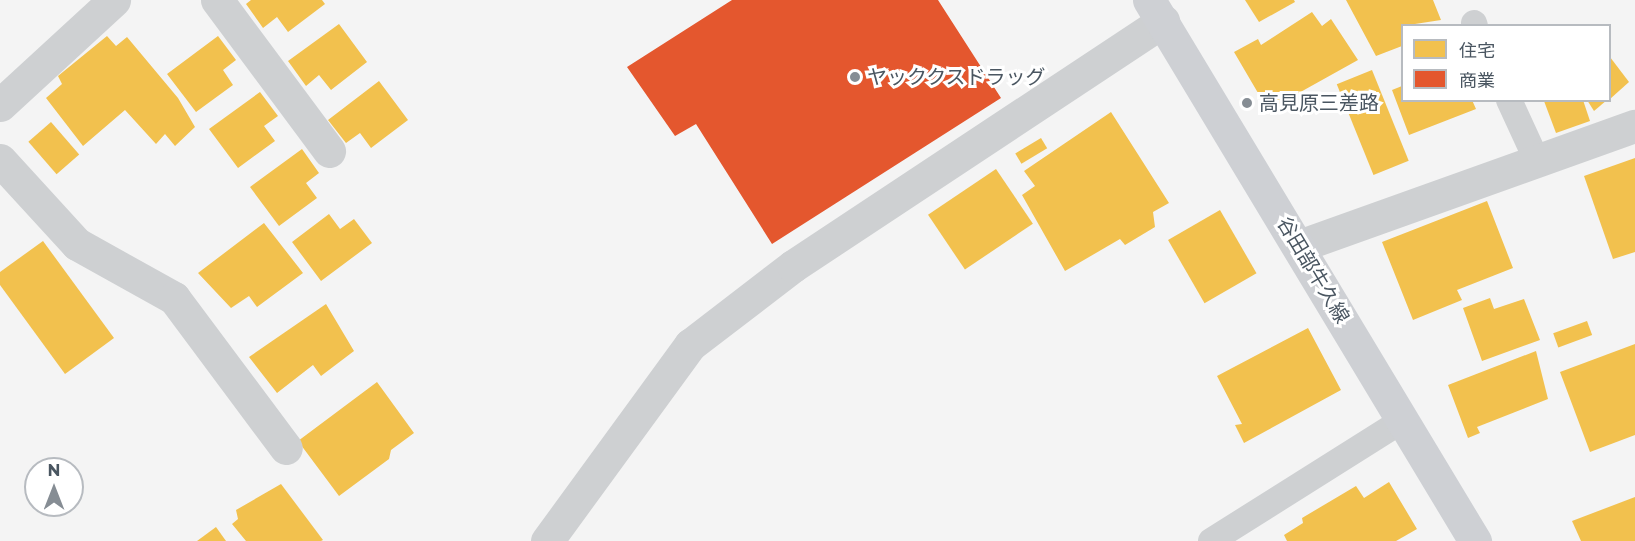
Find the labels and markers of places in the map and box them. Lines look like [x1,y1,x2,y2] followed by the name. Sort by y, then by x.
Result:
[867,65,1047,89] place label: ヤッククスドラッグ
[848,70,862,84] marker: ヤッククスドラッグ
[1259,91,1379,115] place label: 高見原三差路
[1240,96,1254,110] marker: 高見原三差路

